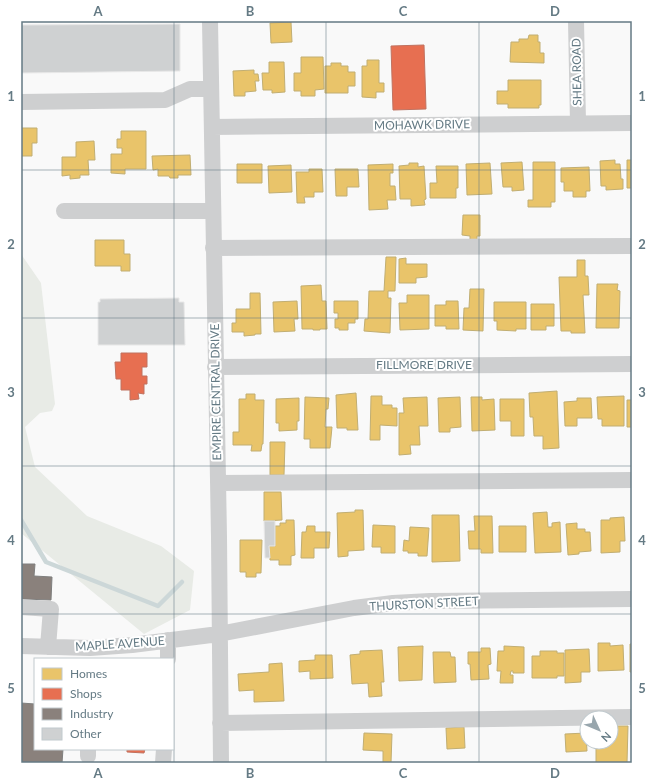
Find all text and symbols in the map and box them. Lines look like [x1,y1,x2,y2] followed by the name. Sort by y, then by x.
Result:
[92,3,103,19] text: A
[246,3,255,19] text: B
[399,3,408,19] text: C
[550,3,560,19] text: D
[568,38,585,106] street label: SHEA ROAD
[7,88,15,104] text: 1
[638,88,646,104] text: 1
[374,116,470,133] street label: MOHAWK DRIVE
[7,236,15,252] text: 2
[638,236,646,252] text: 2
[207,323,224,461] street label: EMPIRE CENTRAL DRIVE
[376,357,472,372] street label: FILLMORE DRIVE
[7,384,15,400] text: 3
[638,384,646,400] text: 3
[7,532,15,548] text: 4
[638,532,646,548] text: 4
[369,593,479,614] street label: THURSTON STREET
[75,633,165,654] street label: MAPLE AVENUE
[34,658,174,750] legend
[70,666,107,681] text: Homes
[7,680,15,696] text: 5
[638,680,646,696] text: 5
[70,686,102,701] text: Shops
[70,706,114,721] text: Industry
[579,710,619,750] north arrow
[70,726,102,741] text: Other
[599,730,614,745] text: N
[92,765,103,781] text: A
[246,765,255,781] text: B
[399,765,408,781] text: C
[550,765,560,781] text: D

